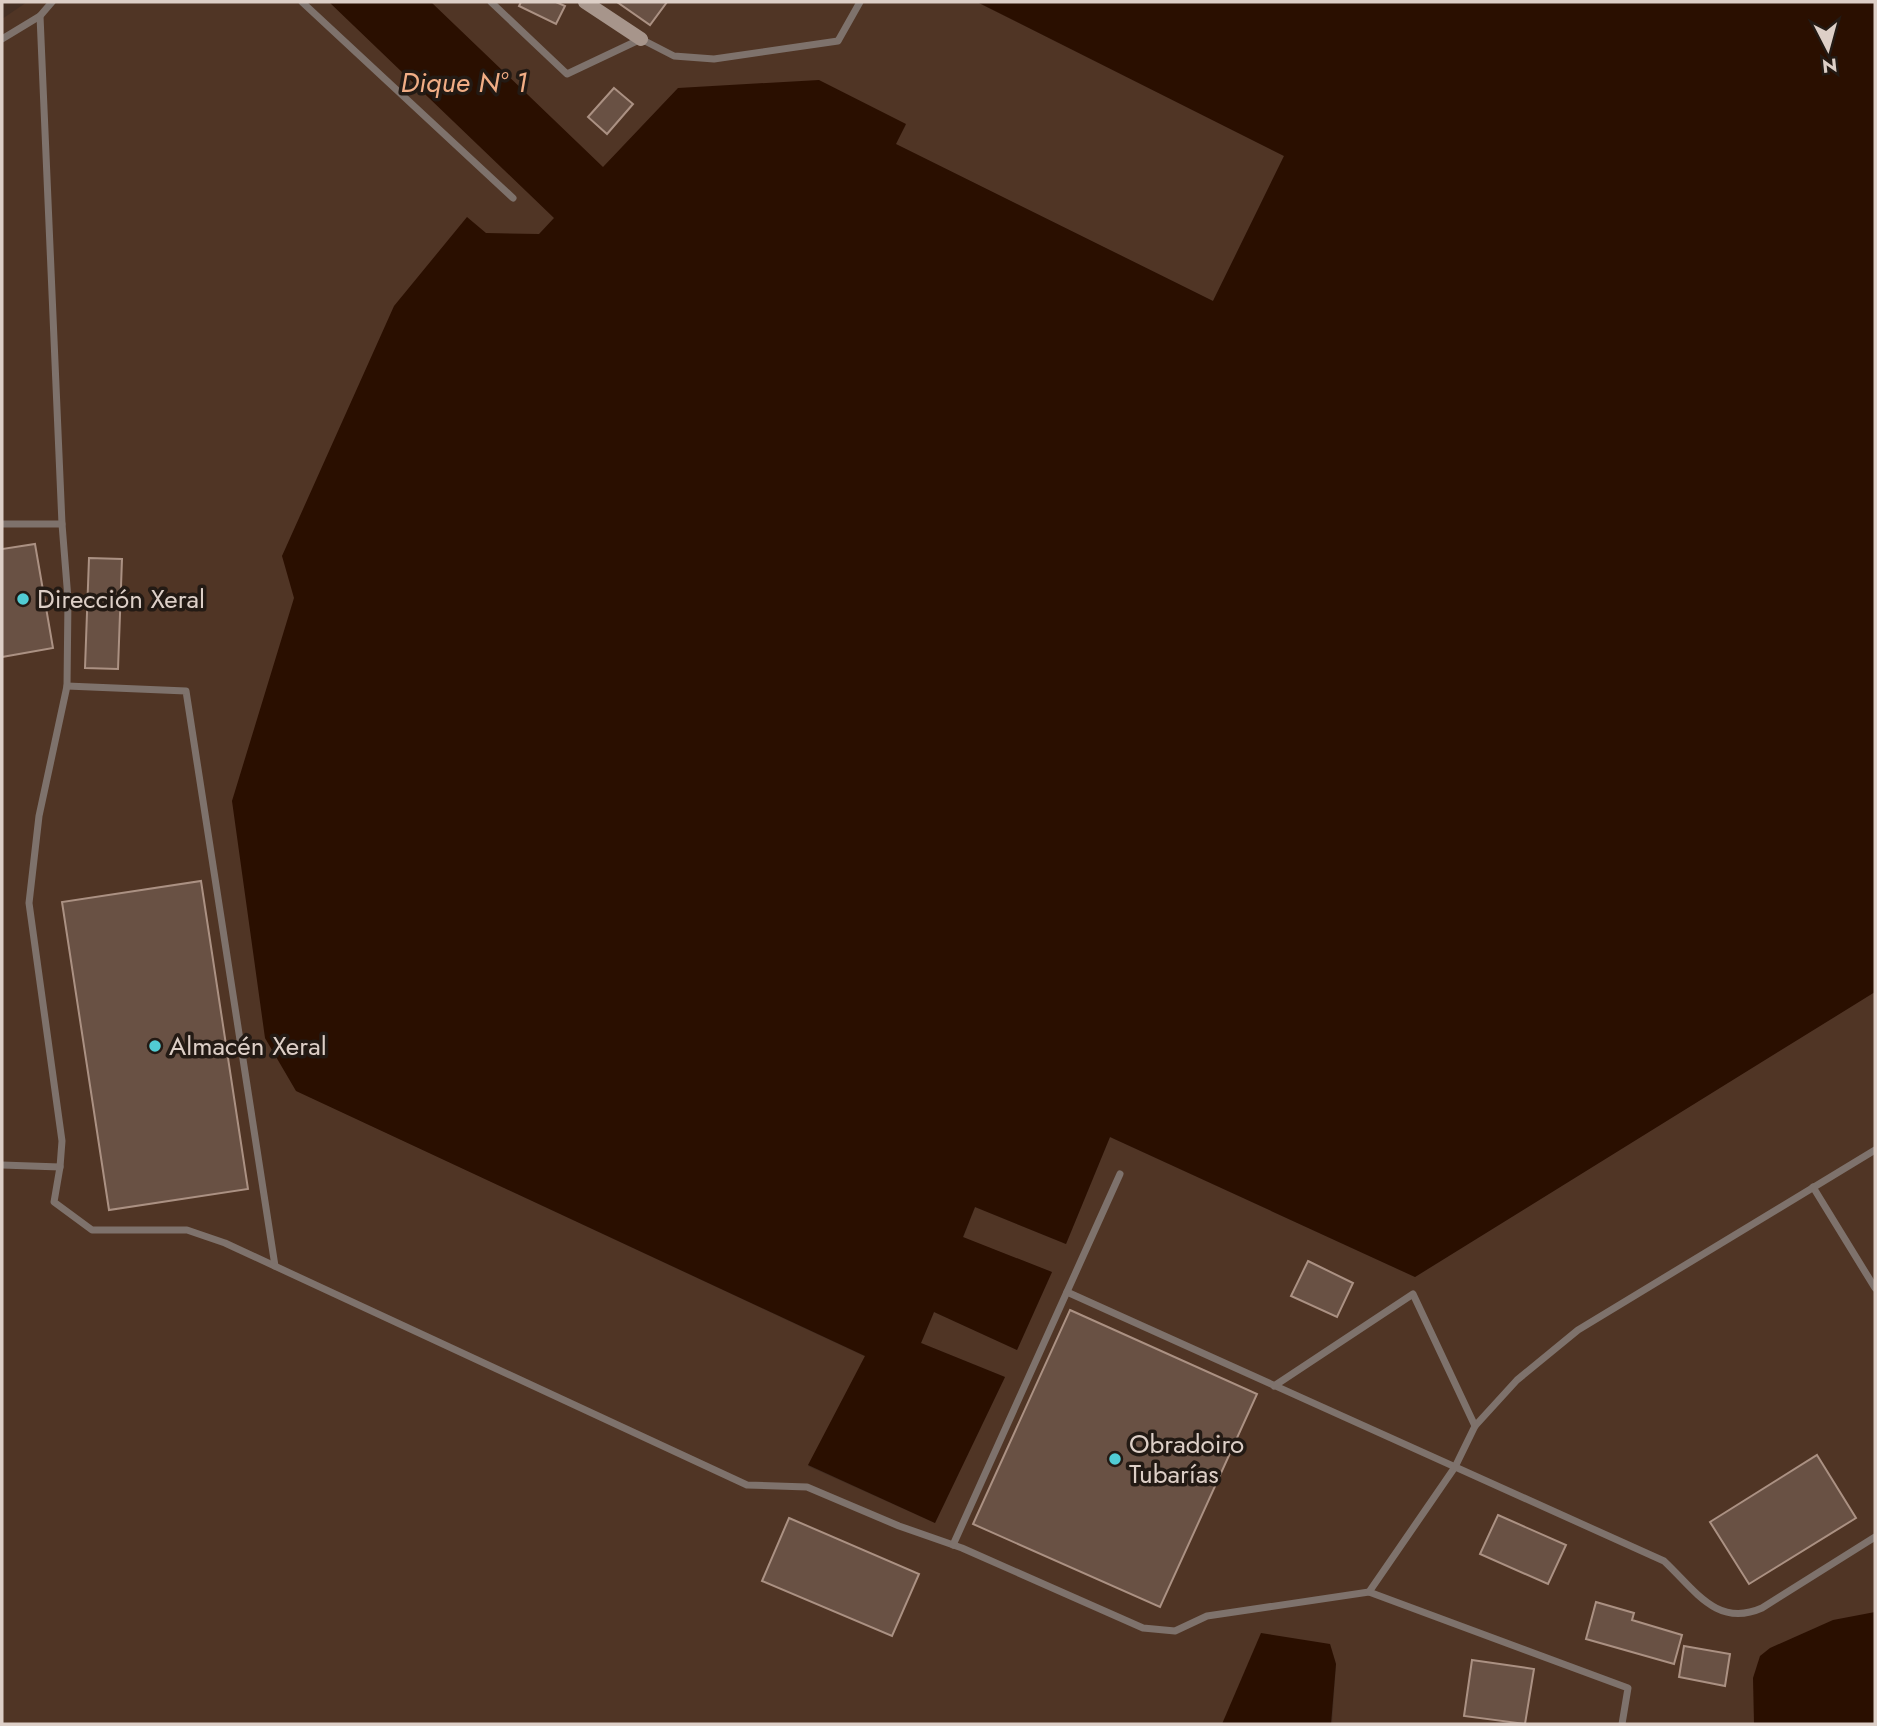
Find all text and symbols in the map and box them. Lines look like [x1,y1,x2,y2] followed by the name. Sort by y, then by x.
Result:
[1793,14,1863,84] north arrow
[1821,51,1839,80] text: N
[401,62,527,103] water label: Dique Nº 1
[37,580,205,618] place label: Dirección Xeral
[15,591,31,607] marker: Dirección Xeral
[169,1027,327,1065] place label: Almacén Xeral
[147,1038,163,1054] marker: Almacén Xeral
[1129,1425,1244,1493] place label: Obradoiro Tubarías
[1107,1451,1123,1467] marker: Obradoiro Tubarías

